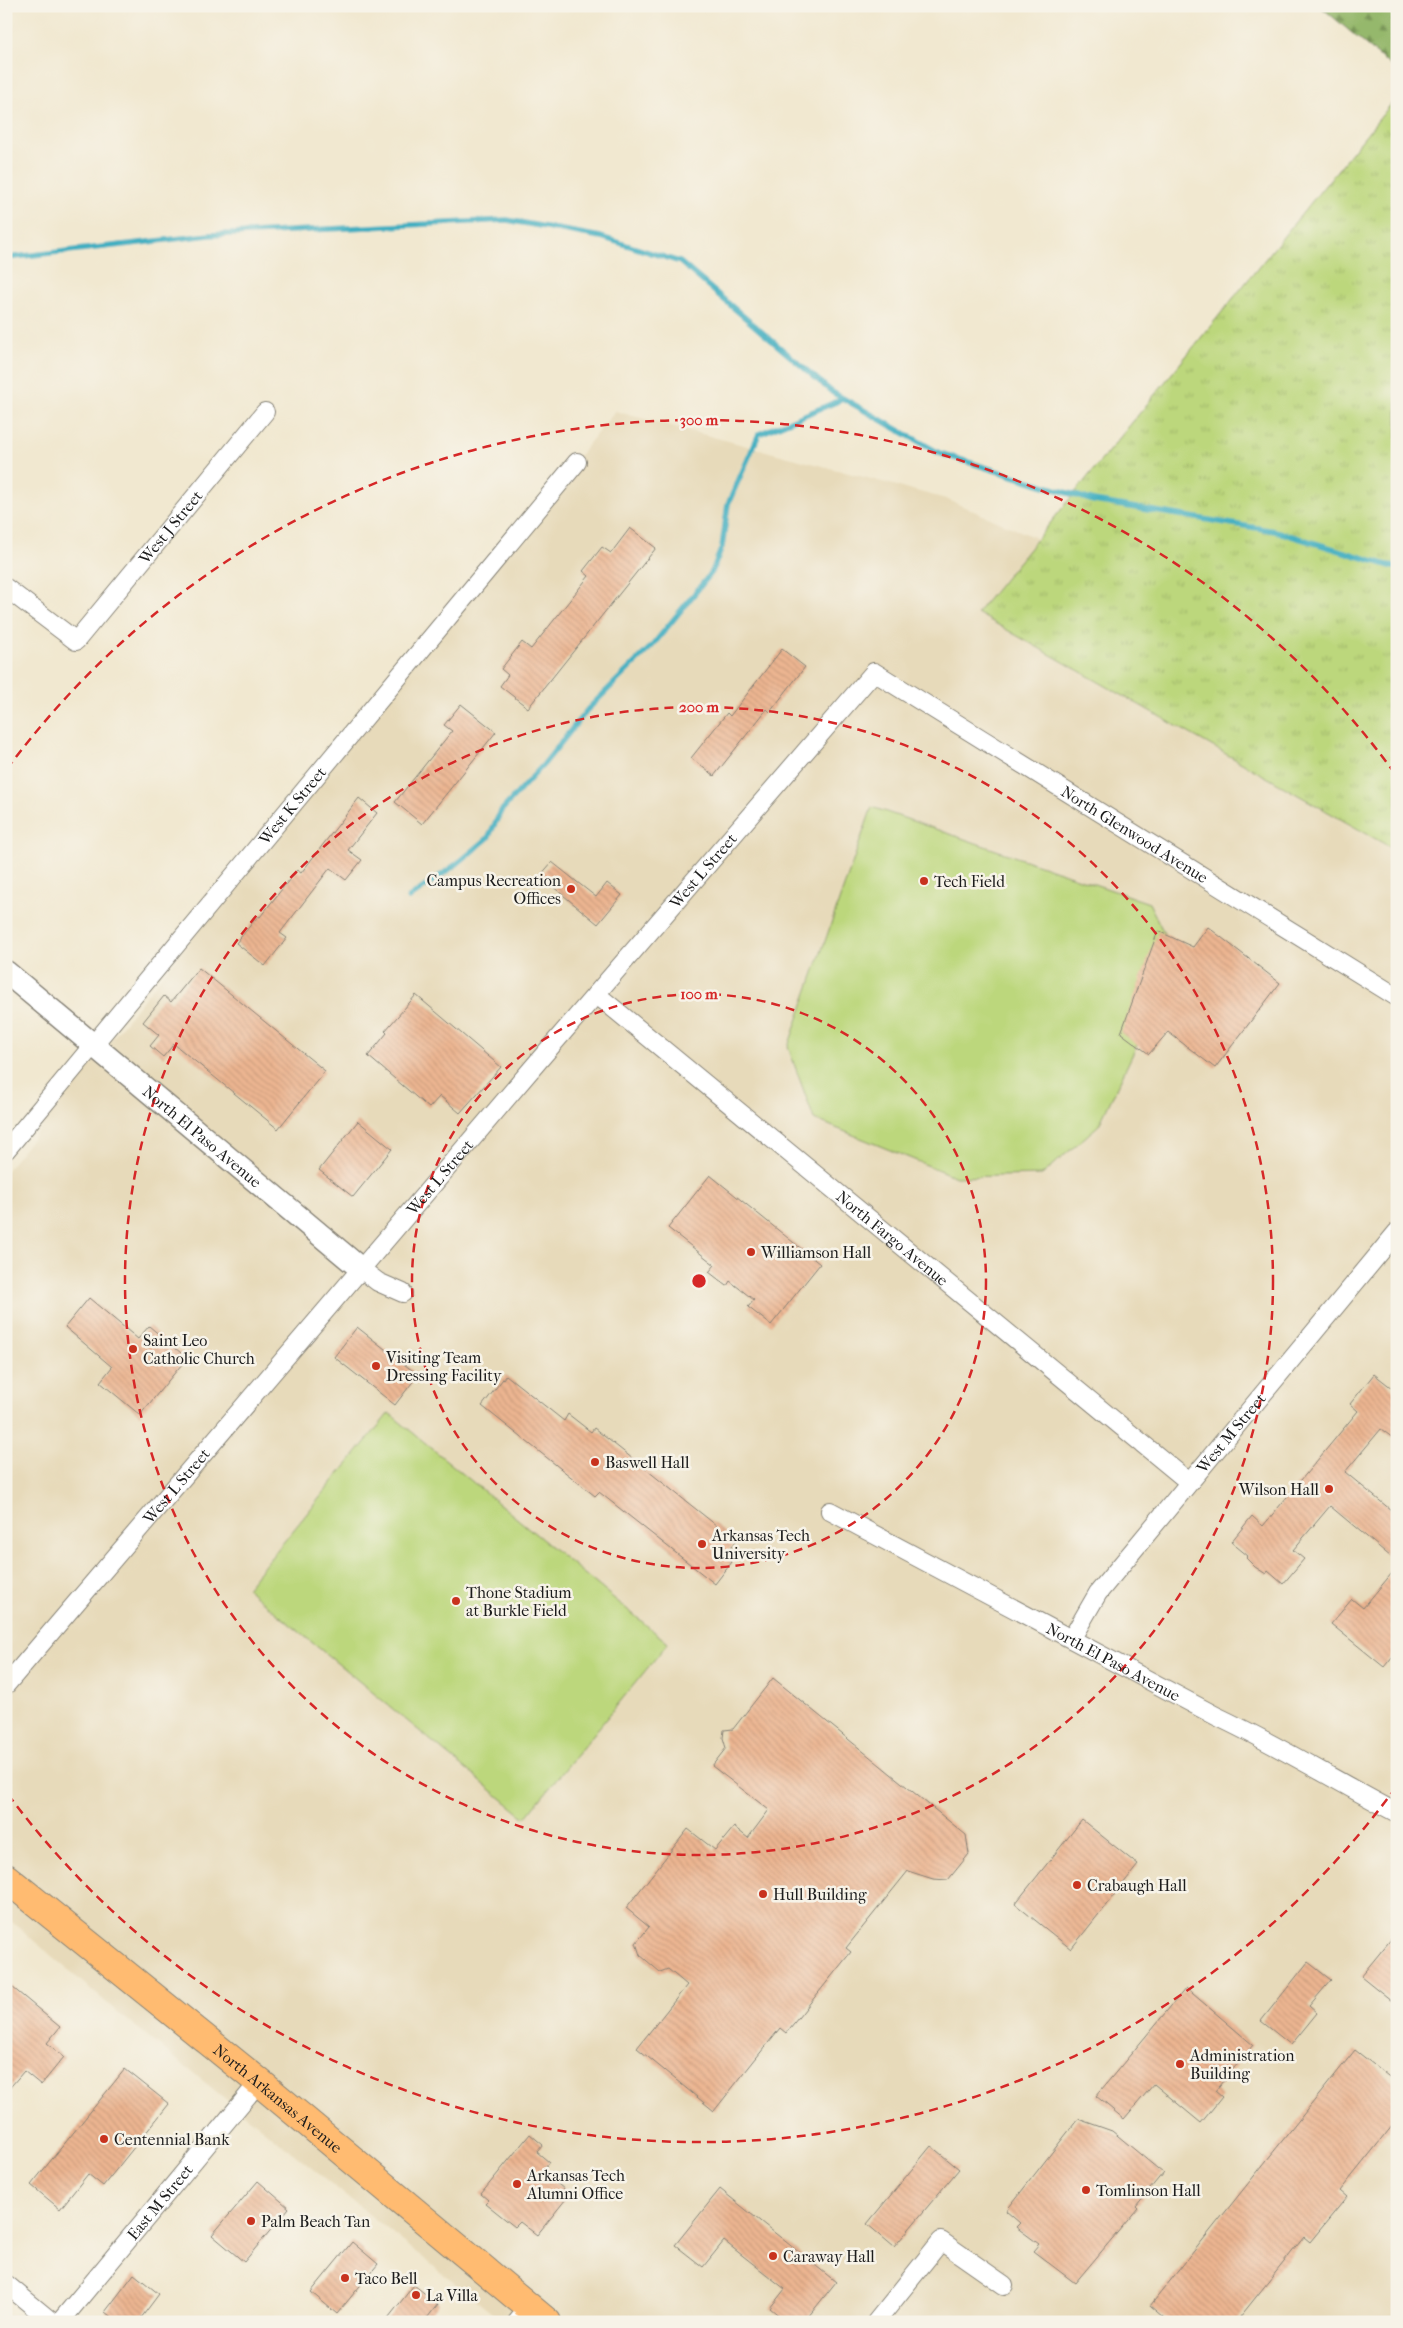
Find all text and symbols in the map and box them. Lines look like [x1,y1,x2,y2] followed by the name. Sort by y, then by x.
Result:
[680,411,719,429] text: 300 m
[134,486,207,568] street label: West J Street
[679,698,719,716] text: 200 m
[254,763,330,849] street label: West K Street
[1058,782,1211,887] street label: North Glenwood Avenue
[665,829,741,913] street label: West L Street
[427,871,562,908] place label: Campus Recreation Offices
[934,872,1005,891] place label: Tech Field
[918,875,930,887] marker: Tech Field
[565,883,577,895] marker: Campus Recreation Offices
[680,985,718,1003] text: 100 m
[139,1082,265,1192] street label: North El Paso Avenue
[402,1135,478,1219] street label: West L Street
[832,1187,952,1290] street label: North Fargo Avenue
[760,1243,872,1262] place label: Williamson Hall
[745,1246,757,1258] marker: Williamson Hall
[690,1272,708,1290] centre of rings
[143,1331,255,1368] place label: Saint Leo Catholic Church
[127,1343,139,1355] marker: Saint Leo Catholic Church
[385,1348,502,1385] place label: Visiting Team Dressing Facility
[370,1360,382,1372] marker: Visiting Team Dressing Facility
[1192,1389,1270,1478] street label: West M Street
[138,1444,214,1528] street label: West L Street
[605,1453,690,1472] place label: Baswell Hall
[589,1456,601,1468] marker: Baswell Hall
[1238,1480,1320,1499] place label: Wilson Hall
[1323,1483,1335,1495] marker: Wilson Hall
[711,1526,810,1563] place label: Arkansas Tech University
[696,1538,708,1550] marker: Arkansas Tech University
[466,1583,572,1620] place label: Thone Stadium at Burkle Field
[450,1595,462,1607] marker: Thone Stadium at Burkle Field
[1043,1619,1183,1705] street label: North El Paso Avenue
[1087,1876,1187,1895] place label: Crabaugh Hall
[1071,1879,1083,1891] marker: Crabaugh Hall
[773,1885,867,1904] place label: Hull Building
[757,1888,769,1900] marker: Hull Building
[209,2040,346,2157] street label: North Arkansas Avenue
[1189,2046,1295,2083] place label: Administration Building
[1174,2058,1186,2070] marker: Administration Building
[114,2130,230,2149] place label: Centennial Bank
[98,2133,110,2145] marker: Centennial Bank
[123,2160,197,2244] street label: East M Street
[526,2166,625,2203] place label: Arkansas Tech Alumni Office
[511,2178,523,2190] marker: Arkansas Tech Alumni Office
[1096,2181,1201,2200] place label: Tomlinson Hall
[1080,2184,1092,2196] marker: Tomlinson Hall
[261,2212,371,2231] place label: Palm Beach Tan
[245,2215,257,2227] marker: Palm Beach Tan
[783,2247,875,2266] place label: Caraway Hall
[767,2250,779,2262] marker: Caraway Hall
[355,2269,418,2288] place label: Taco Bell
[339,2272,351,2284] marker: Taco Bell
[426,2286,478,2305] place label: La Villa
[410,2289,422,2301] marker: La Villa

